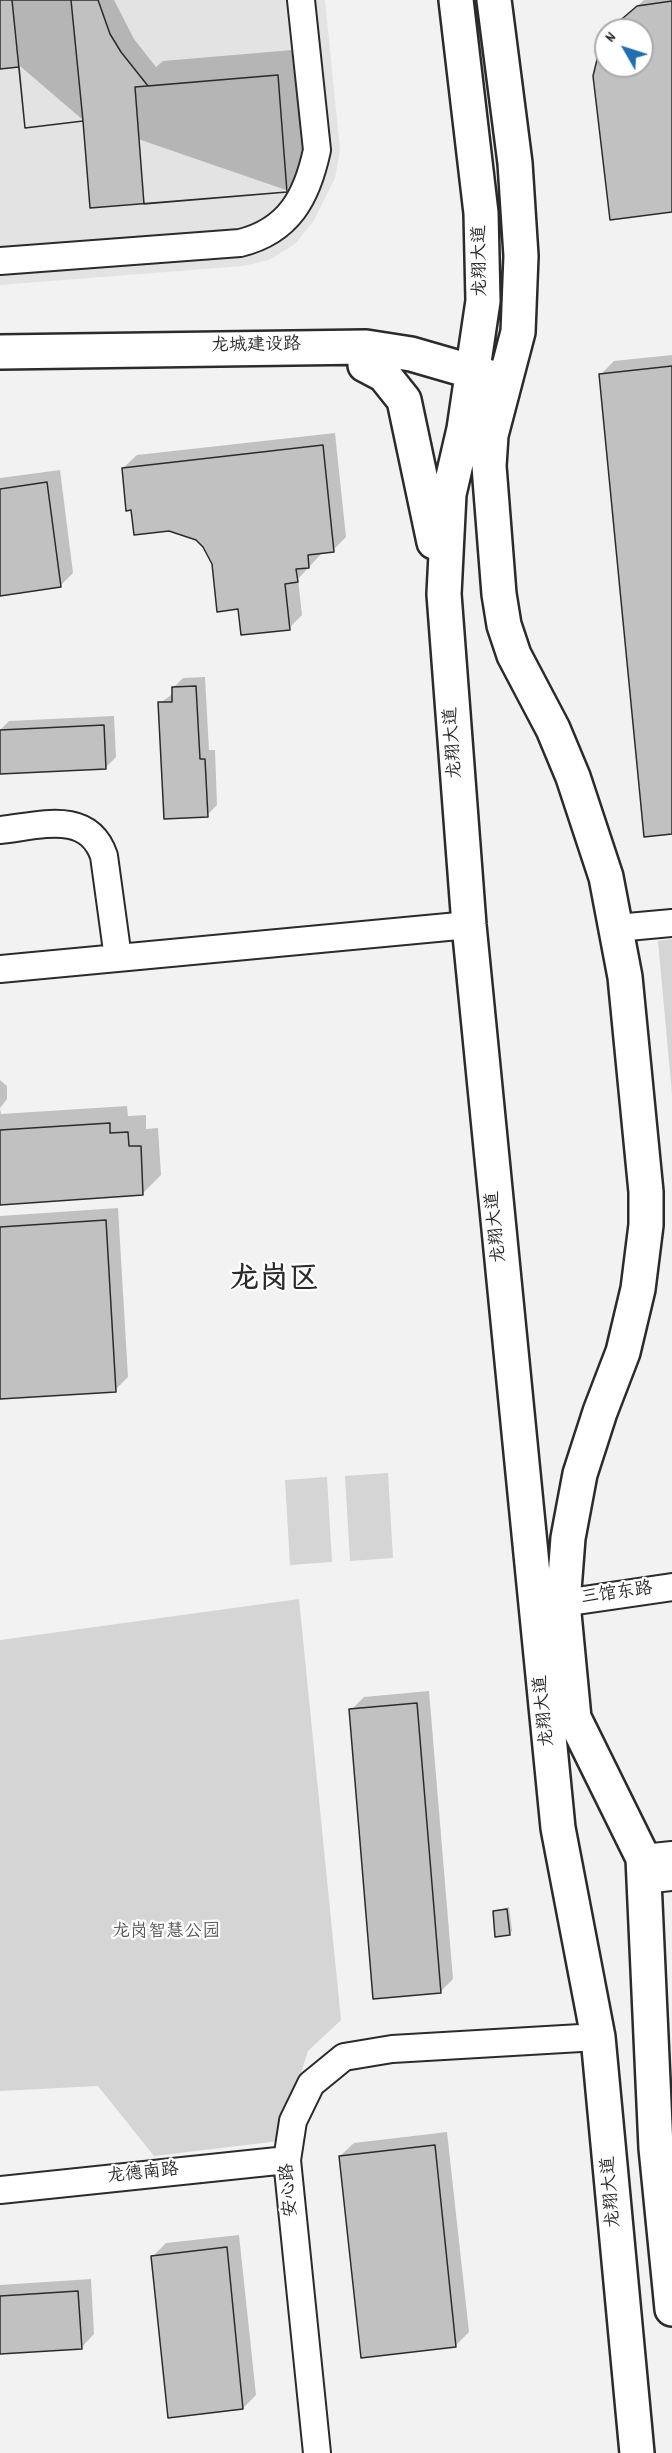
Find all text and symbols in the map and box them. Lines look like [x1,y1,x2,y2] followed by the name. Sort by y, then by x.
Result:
[594,18,654,78] north arrow
[600,27,623,48] text: N
[471,225,493,297] street label: 龙翔大道
[211,335,301,359] street label: 龙城建设路
[442,706,468,780] street label: 龙翔大道
[483,1190,513,1264] street label: 龙翔大道
[229,1265,319,1301] district label: 龙岗区
[580,1579,654,1611] street label: 三馆东路
[531,1674,561,1748] street label: 龙翔大道
[112,1923,220,1945] park label: 龙岗智慧公园
[599,2155,627,2229] street label: 龙翔大道
[106,2160,180,2190] street label: 龙德南路
[278,2162,304,2218] street label: 安心路

